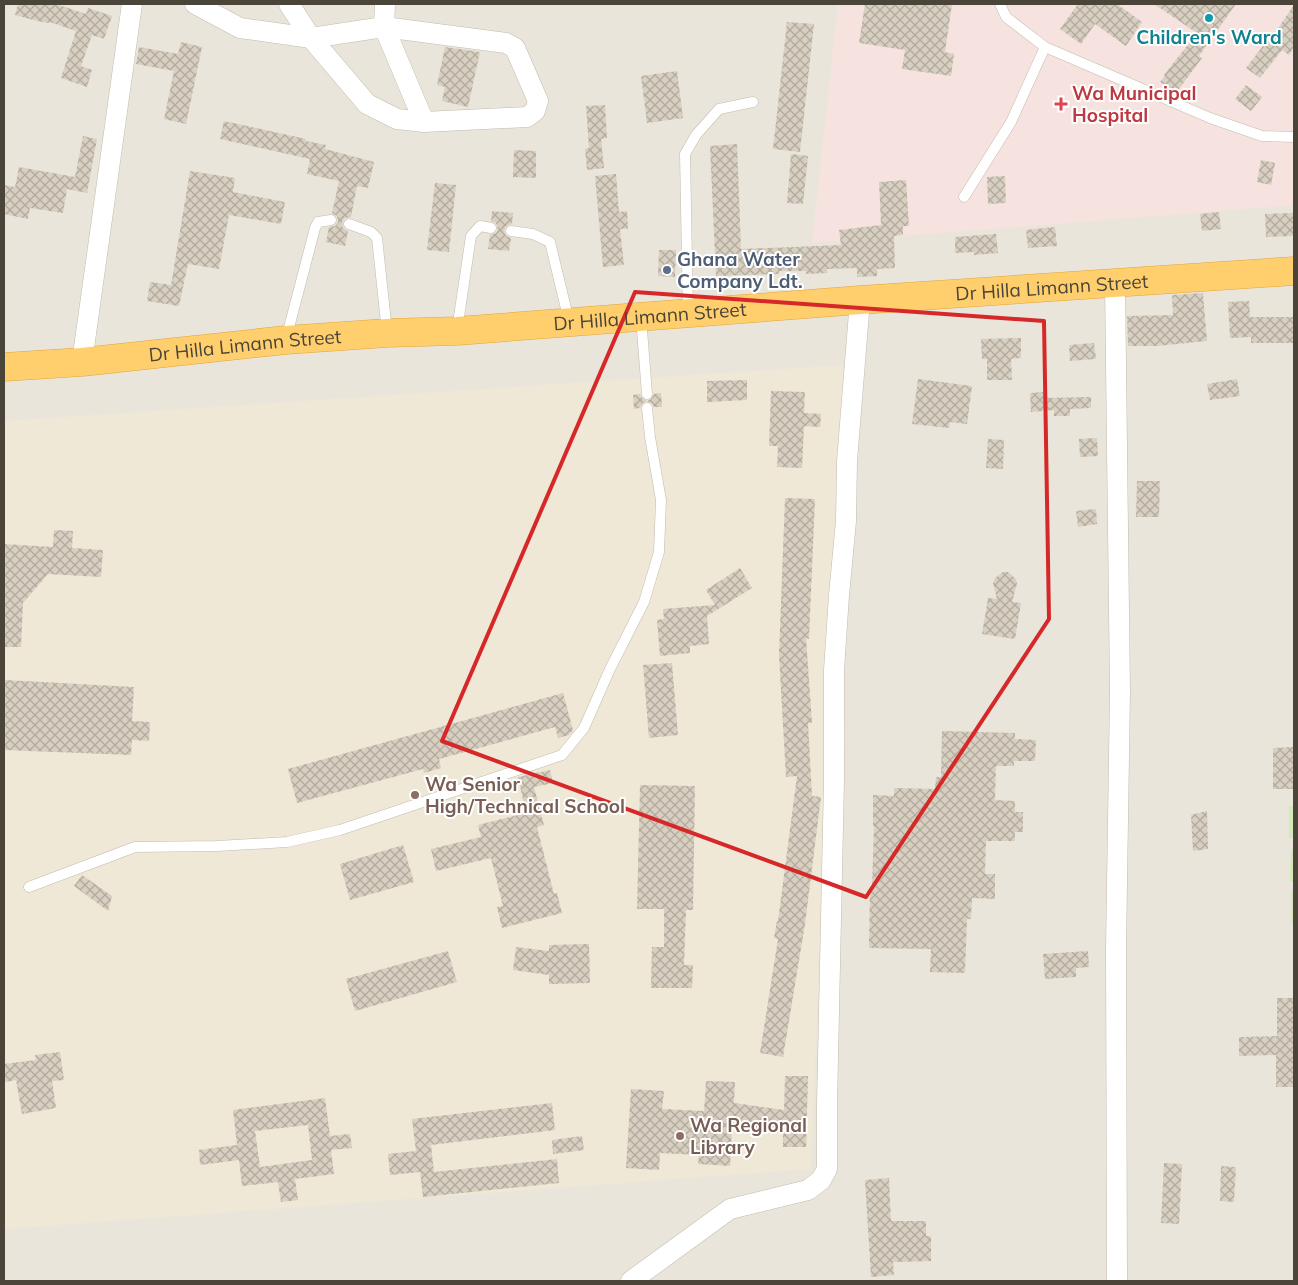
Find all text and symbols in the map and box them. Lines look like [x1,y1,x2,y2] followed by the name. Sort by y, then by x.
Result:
[1203,12,1215,24] marker: Children's Ward
[1136,25,1282,49] place label: Children's Ward
[1072,81,1196,127] place label: Wa Municipal Hospital
[1054,97,1068,111] marker: Wa Municipal Hospital
[677,247,803,293] place label: Ghana Water Company Ldt.
[661,264,673,276] marker: Ghana Water Company Ldt.
[954,269,1149,306] street label: Dr Hilla Limann Street
[552,297,748,336] street label: Dr Hilla Limann Street
[147,324,342,367] street label: Dr Hilla Limann Street
[425,772,625,818] place label: Wa Senior High/Technical School
[409,789,421,801] marker: Wa Senior High/Technical School
[690,1113,807,1159] place label: Wa Regional Library
[674,1130,686,1142] marker: Wa Regional Library

